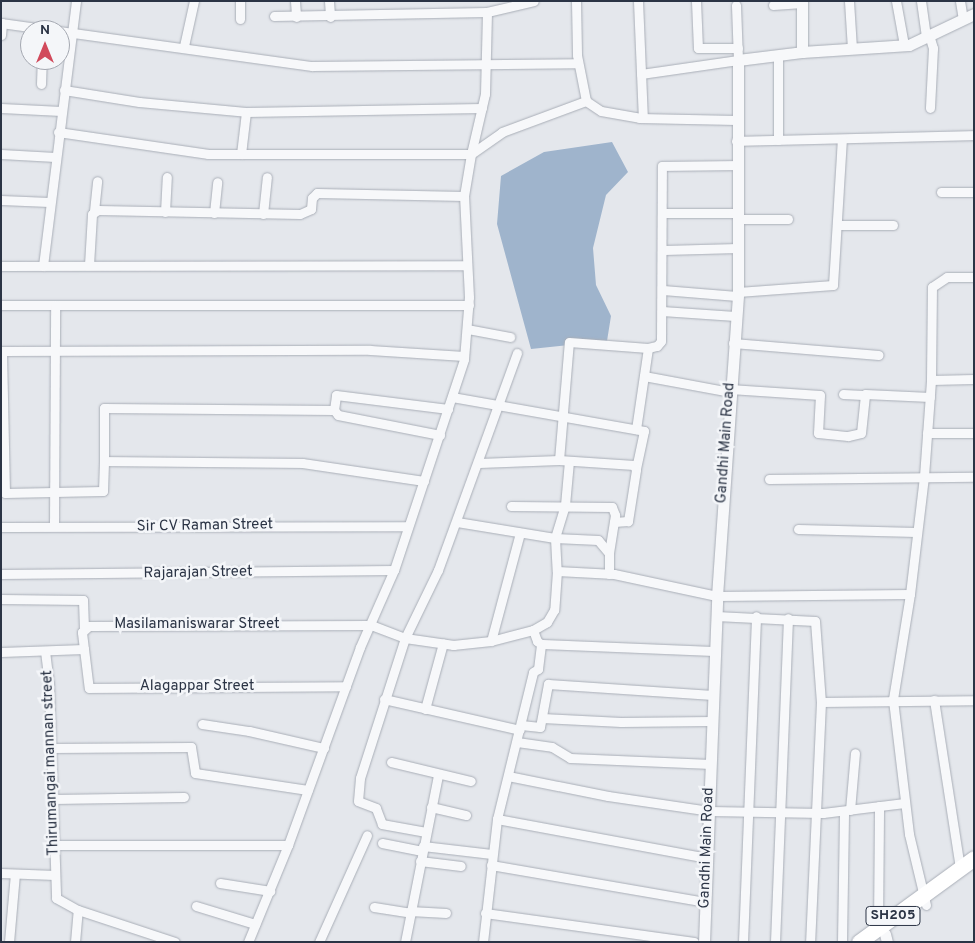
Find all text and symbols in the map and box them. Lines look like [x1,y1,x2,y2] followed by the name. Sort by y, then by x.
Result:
[20,20,70,70] north arrow
[40,22,50,39] text: N
[713,382,739,504] street label: Gandhi Main Road
[136,516,274,536] street label: Sir CV Raman Street
[143,563,253,583] street label: Rajarajan Street
[114,616,280,634] street label: Masilamaniswarar Street
[39,670,63,856] street label: Thirumangai mannan street
[140,678,254,696] street label: Alagappar Street
[696,787,718,909] street label: Gandhi Main Road
[864,904,922,928] road number: SH205

